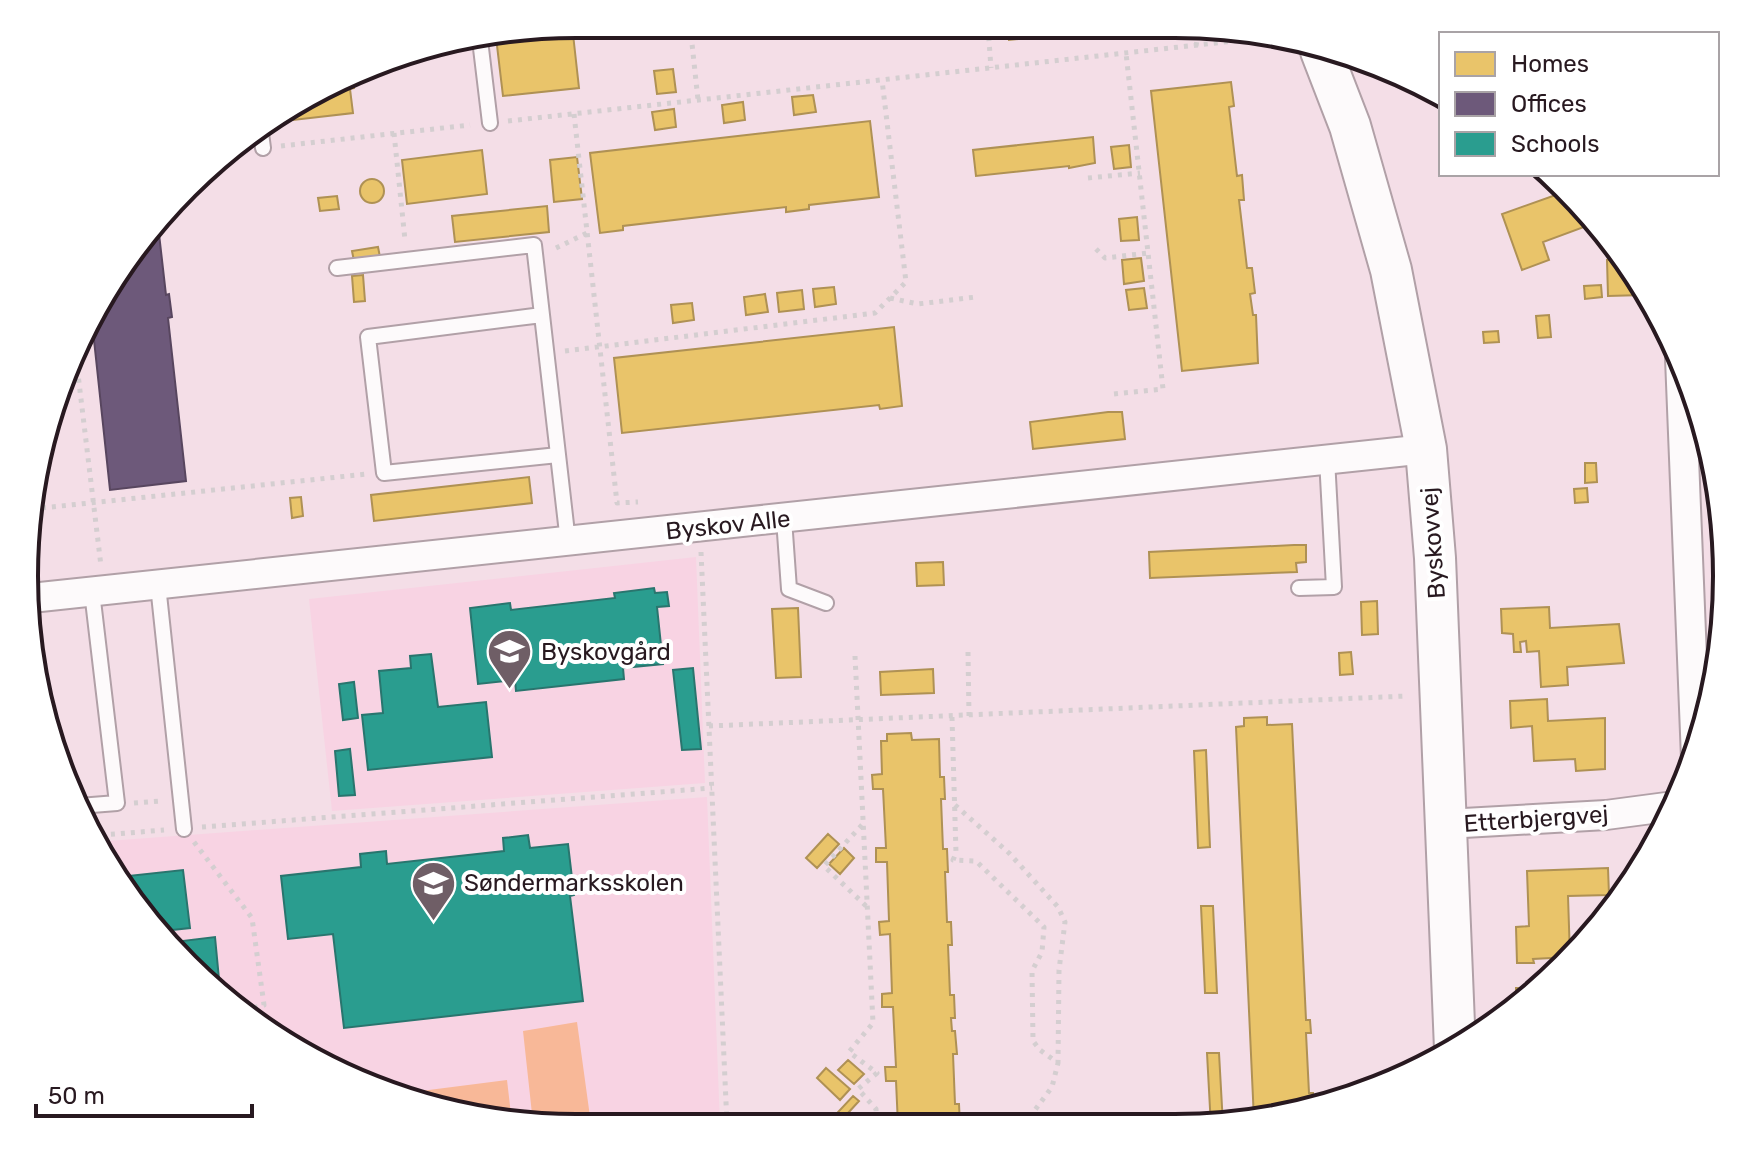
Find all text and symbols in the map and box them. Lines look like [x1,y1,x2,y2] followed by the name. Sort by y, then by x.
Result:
[1439,32,1719,176] legend
[1511,50,1589,78] text: Homes
[1511,90,1587,118] text: Offices
[1511,130,1599,158] text: Schools
[1415,486,1451,600] street label: Byskovvej
[664,505,792,545] street label: Byskov Alle
[486,628,534,691] school or university icon: Byskovgård
[541,638,671,666] place label: Byskovgård
[1463,800,1609,838] street label: Etterbjergvej
[409,859,457,922] school or university icon: Søndermarksskolen
[464,869,684,897] place label: Søndermarksskolen
[36,1068,252,1118] scale bar
[48,1082,105,1110] text: 50 m

